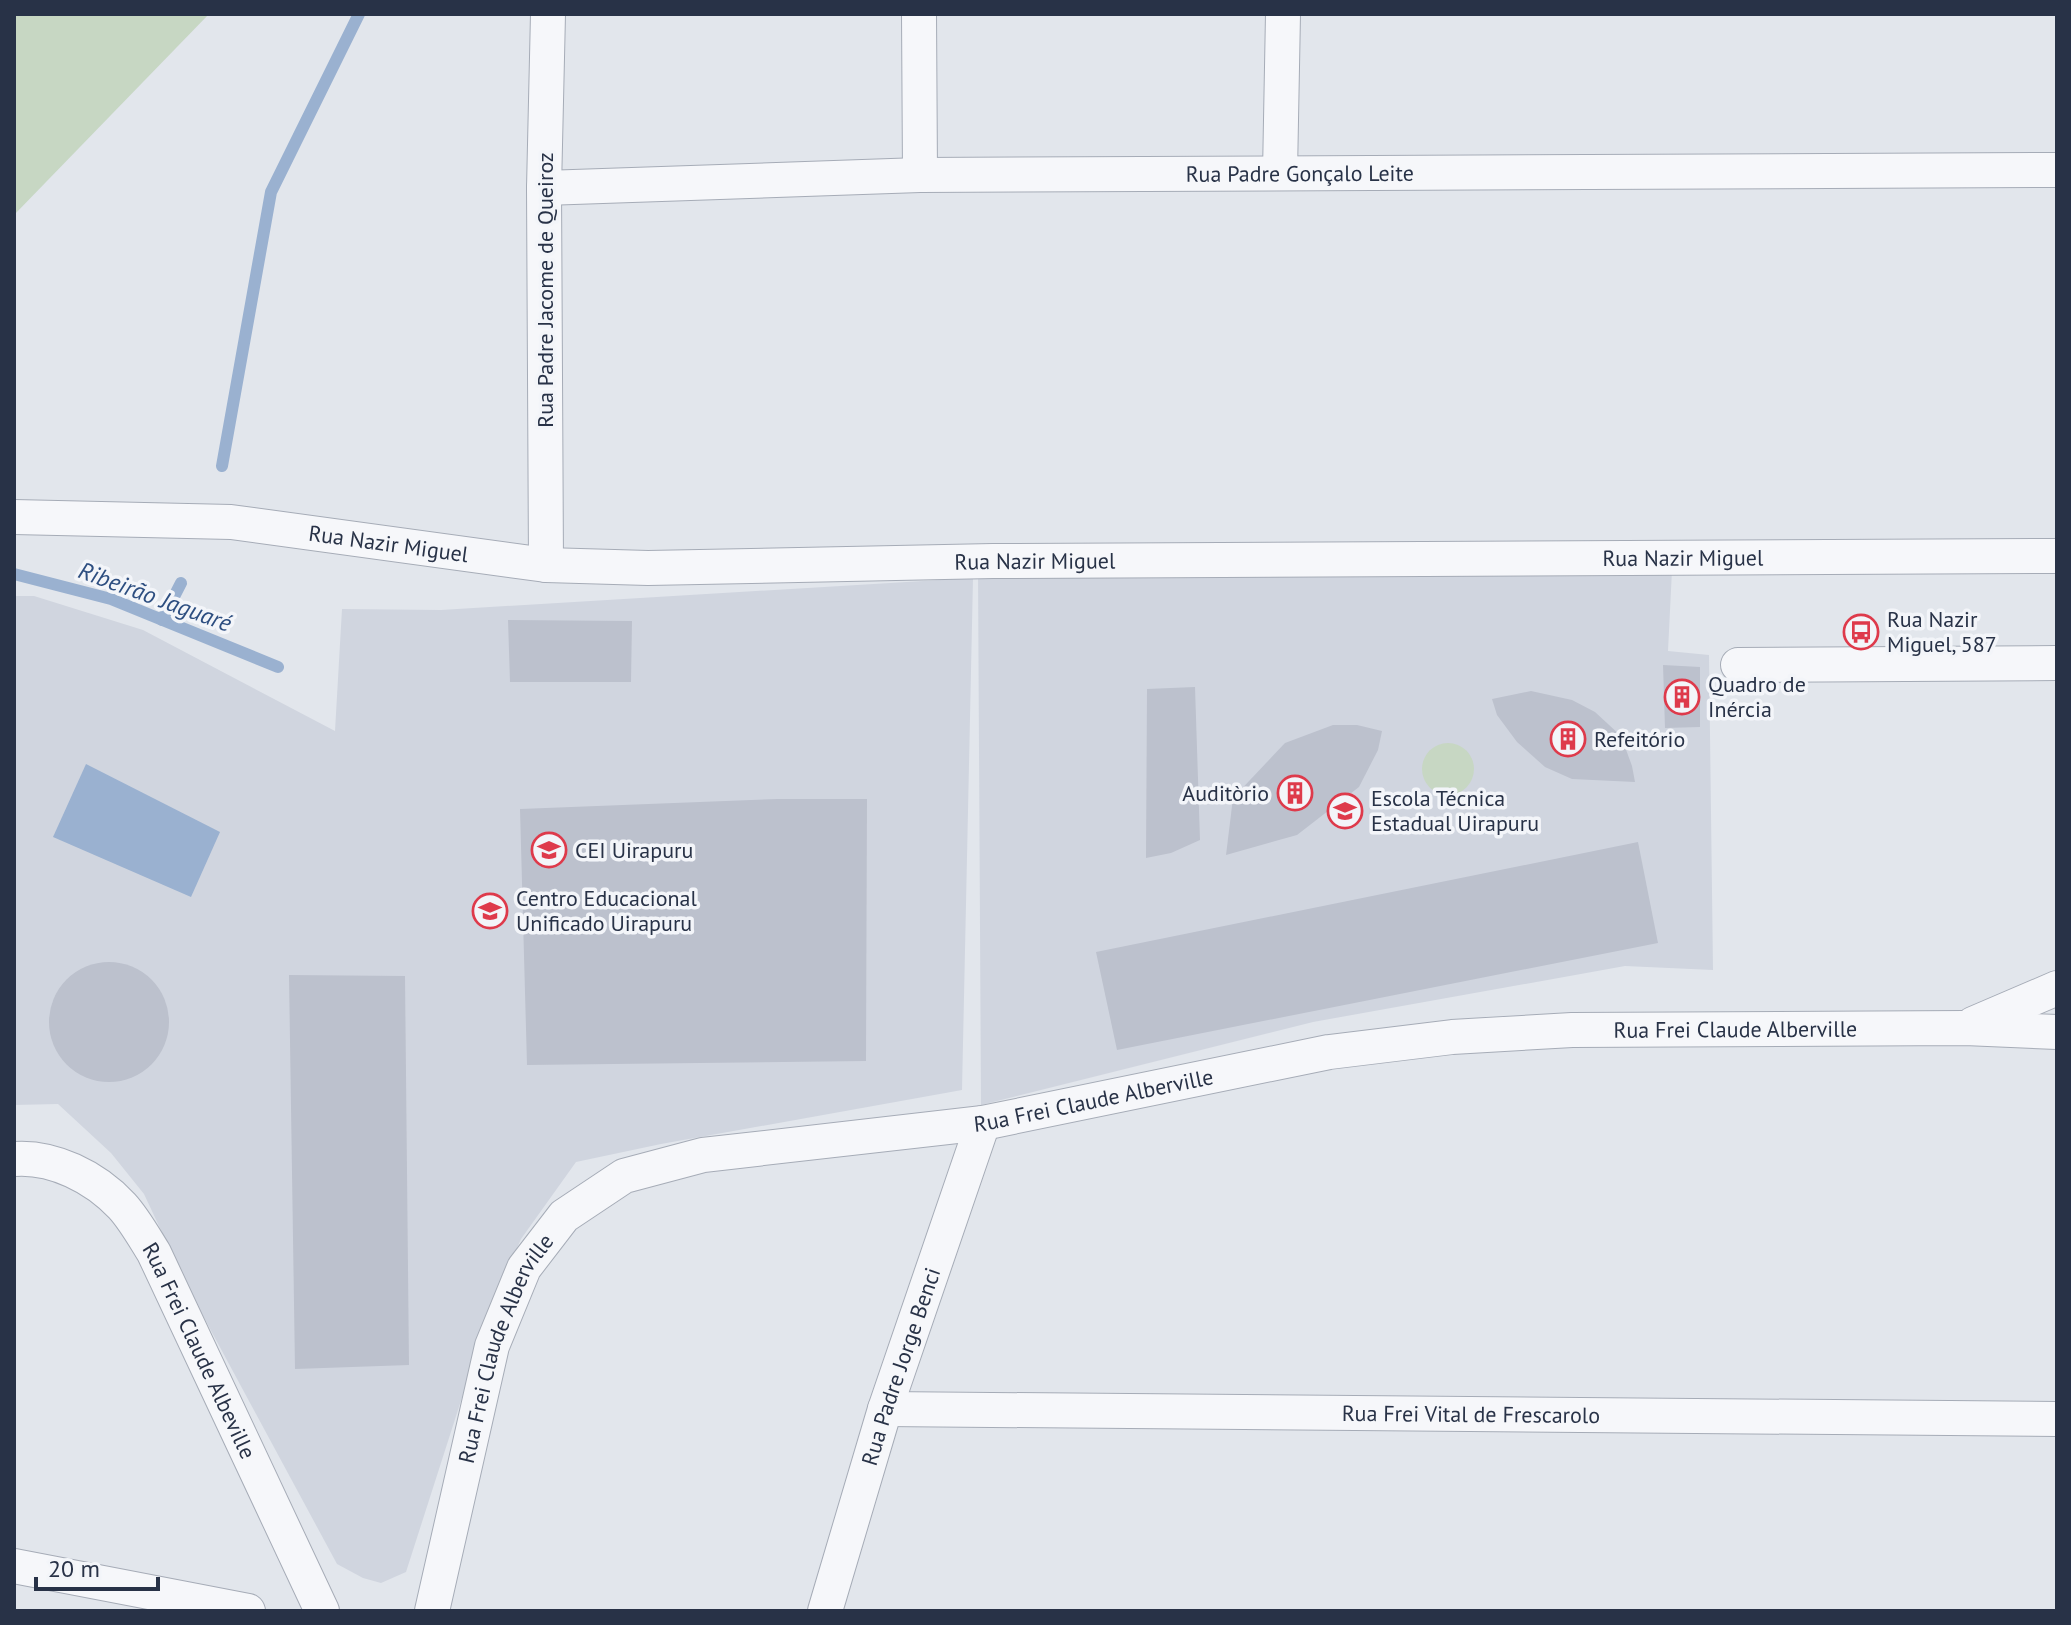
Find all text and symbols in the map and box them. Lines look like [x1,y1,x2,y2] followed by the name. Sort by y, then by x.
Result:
[531,152,559,428] street label: Rua Padre Jacome de Queiroz
[1186,159,1414,188] street label: Rua Padre Gonçalo Leite
[307,519,471,568] street label: Rua Nazir Miguel
[1602,543,1764,572] street label: Rua Nazir Miguel
[954,546,1116,576] street label: Rua Nazir Miguel
[74,555,236,639] water label: Ribeirão Jaguaré
[1887,605,1997,658] place label: Rua Nazir Miguel, 587
[1842,613,1880,651] bus stop icon: Rua Nazir Miguel, 587
[1708,670,1806,723] place label: Quadro de Inércia
[1663,678,1701,716] building icon: Quadro de Inércia
[1549,720,1587,758] building icon: Refeitório
[1594,725,1685,753] place label: Refeitório
[1276,774,1314,812] building icon: Auditòrio
[1182,779,1269,807] place label: Auditòrio
[1371,784,1539,837] place label: Escola Técnica Estadual Uirapuru
[1326,792,1364,830] school or university icon: Escola Técnica Estadual Uirapuru
[530,831,568,869] school or university icon: CEI Uirapuru
[575,836,693,864] place label: CEI Uirapuru
[516,884,697,937] place label: Centro Educacional Unificado Uirapuru
[471,892,509,930] school or university icon: Centro Educacional Unificado Uirapuru
[1613,1015,1857,1044] street label: Rua Frei Claude Alberville
[972,1062,1216,1138] street label: Rua Frei Claude Alberville
[452,1228,559,1466] street label: Rua Frei Claude Alberville
[137,1237,262,1463] street label: Rua Frei Claude Albeville
[855,1264,946,1469] street label: Rua Padre Jorge Benci
[1342,1399,1600,1429] street label: Rua Frei Vital de Frescarolo
[36,1541,158,1591] scale bar
[48,1553,100,1584] text: 20 m

